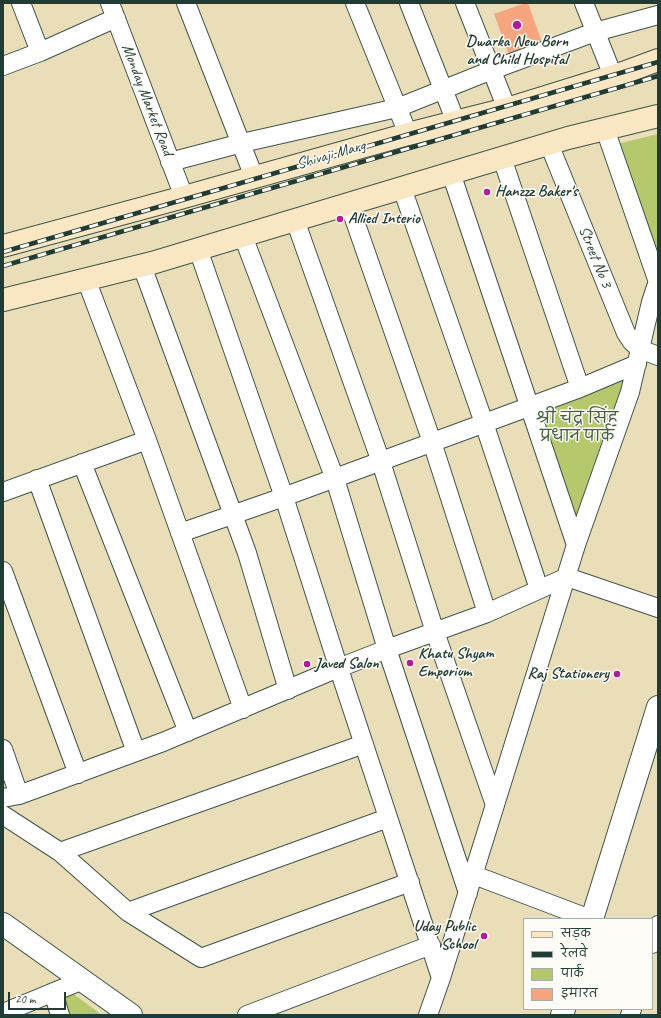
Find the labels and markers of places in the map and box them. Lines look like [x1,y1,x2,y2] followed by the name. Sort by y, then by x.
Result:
[511,19,523,31] marker: Dwarka New Born and Child Hospital
[466,32,568,70] place label: Dwarka New Born and Child Hospital
[495,182,578,202] place label: Hanzzz Baker's
[482,187,492,197] marker: Hanzzz Baker's
[348,209,420,229] place label: Allied Interio
[335,214,345,224] marker: Allied Interio
[418,644,494,682] place label: Khatu Shyam Emporium
[315,654,379,674] place label: Javed Salon
[405,658,415,668] marker: Khatu Shyam Emporium
[302,659,312,669] marker: Javed Salon
[527,664,609,684] place label: Raj Stationery
[612,669,622,679] marker: Raj Stationery
[413,917,476,955] place label: Uday Public School
[479,931,489,941] marker: Uday Public School

